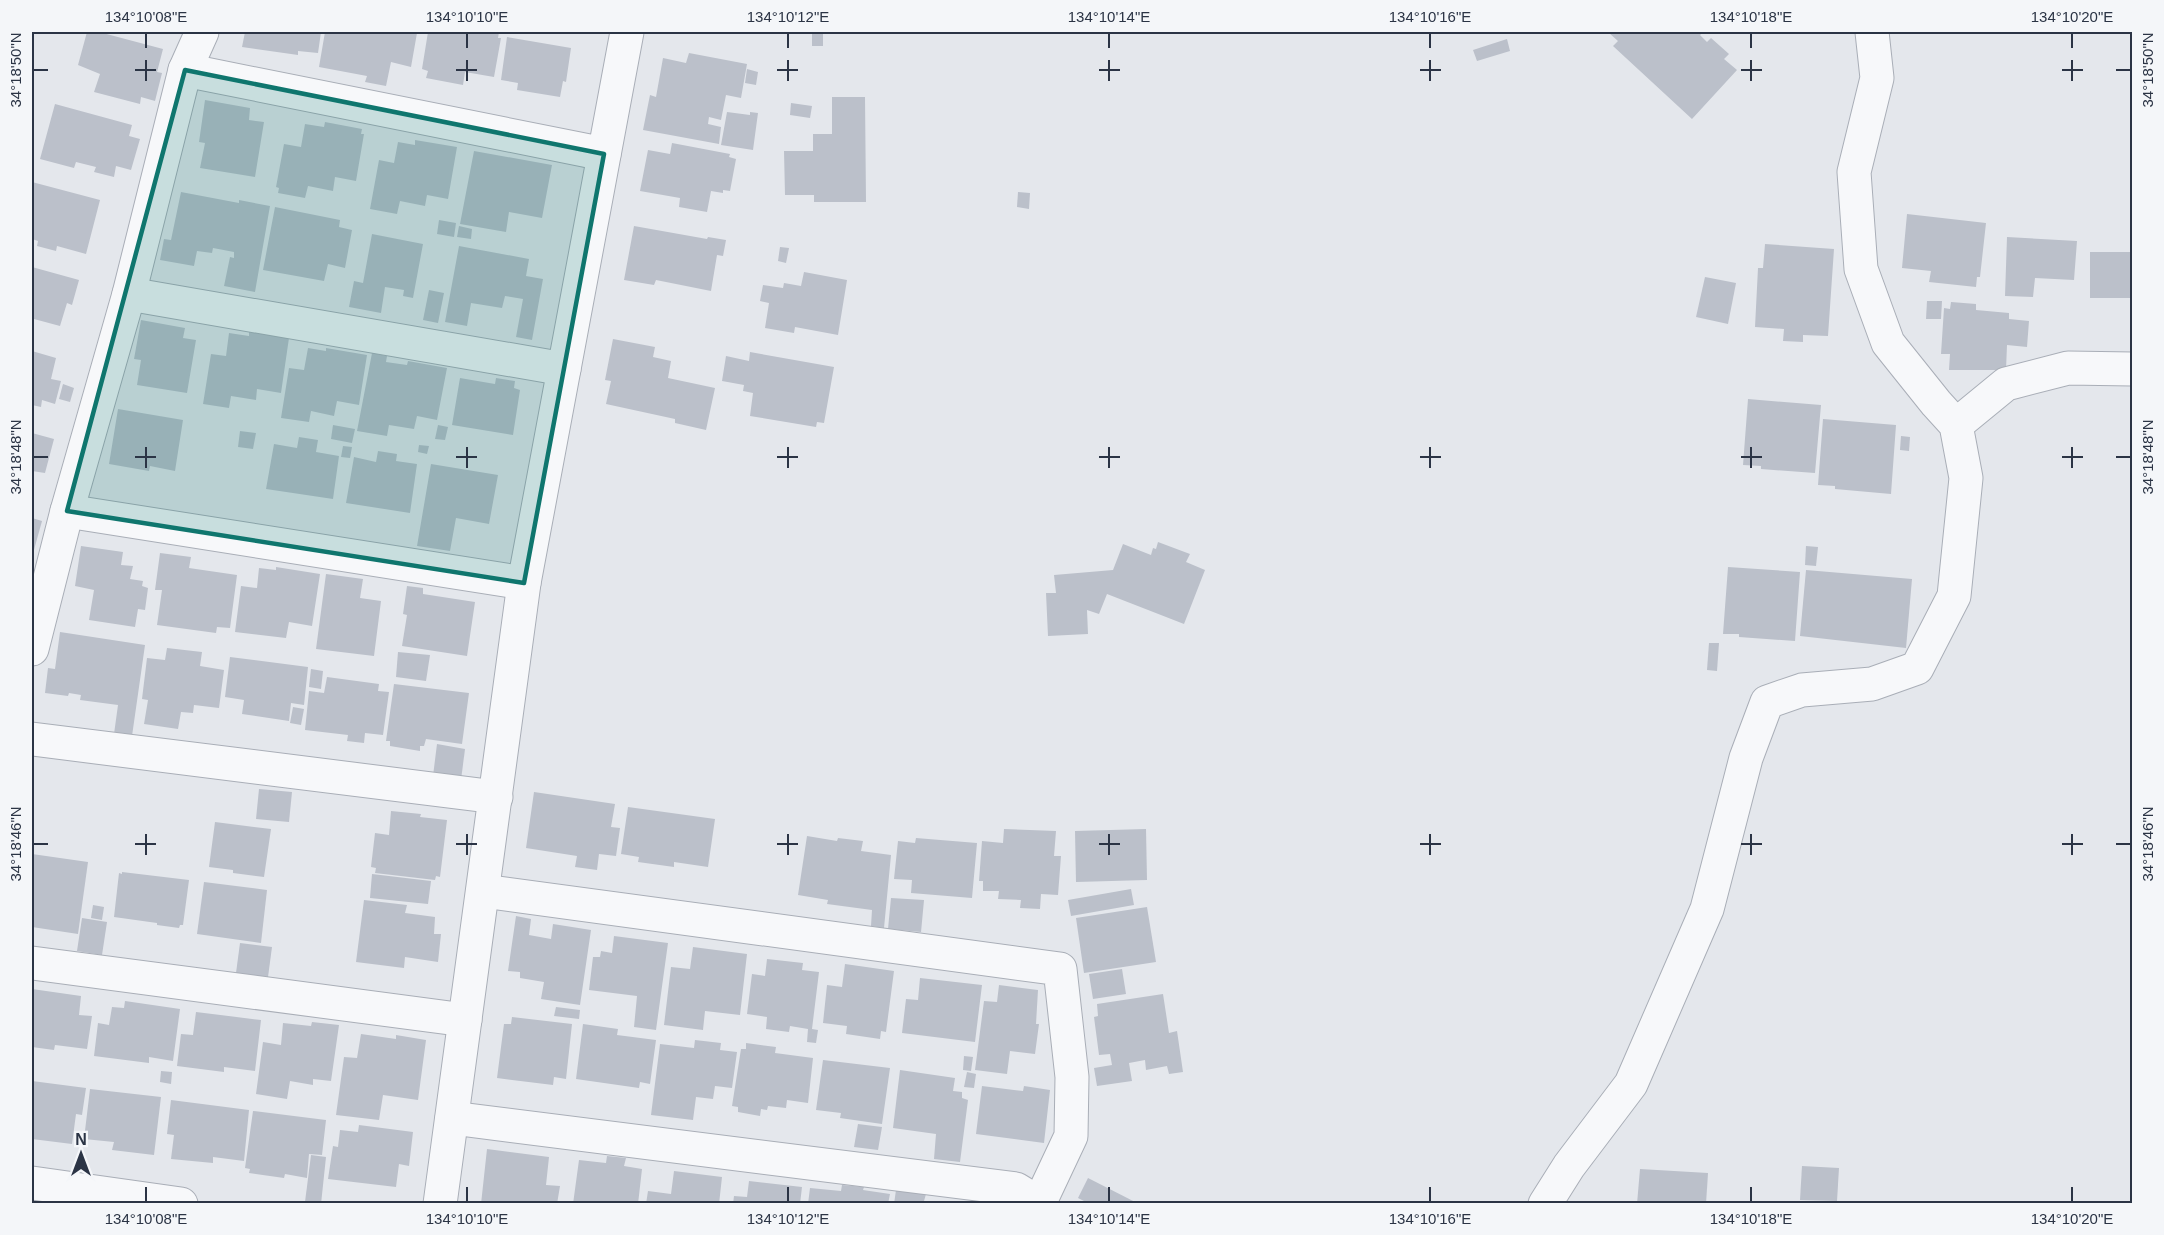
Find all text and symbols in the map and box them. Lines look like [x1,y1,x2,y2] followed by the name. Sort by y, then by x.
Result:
[105,8,187,25] text: 134°10'08"E
[426,8,508,25] text: 134°10'10"E
[747,8,829,25] text: 134°10'12"E
[1068,8,1150,25] text: 134°10'14"E
[1389,8,1471,25] text: 134°10'16"E
[1710,8,1792,25] text: 134°10'18"E
[2031,8,2113,25] text: 134°10'20"E
[7,32,24,108] text: 34°18'50"N
[2139,32,2156,108] text: 34°18'50"N
[7,419,24,495] text: 34°18'48"N
[2139,419,2156,495] text: 34°18'48"N
[7,806,24,882] text: 34°18'46"N
[2139,806,2156,882] text: 34°18'46"N
[51,1124,111,1184] north arrow
[75,1131,87,1148] text: N
[105,1210,187,1227] text: 134°10'08"E
[426,1210,508,1227] text: 134°10'10"E
[747,1210,829,1227] text: 134°10'12"E
[1068,1210,1150,1227] text: 134°10'14"E
[1389,1210,1471,1227] text: 134°10'16"E
[1710,1210,1792,1227] text: 134°10'18"E
[2031,1210,2113,1227] text: 134°10'20"E

